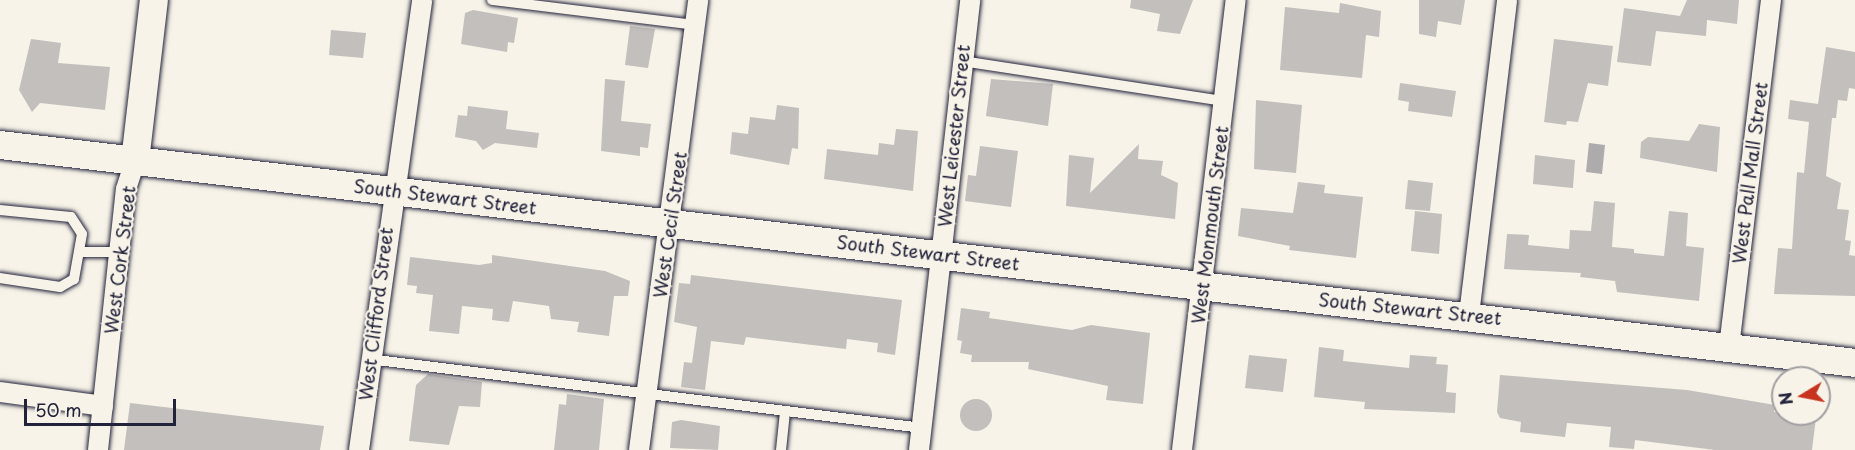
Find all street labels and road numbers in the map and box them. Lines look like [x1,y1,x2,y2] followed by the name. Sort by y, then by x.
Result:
[934,43,974,229] street label: West Leicester Street
[1728,81,1772,265] street label: West Pall Mall Street
[1187,124,1233,326] street label: West Monmouth Street
[649,150,691,300] street label: West Cecil Street
[352,175,538,219] street label: South Stewart Street
[100,185,140,335] street label: West Cork Street
[355,226,397,402] street label: West Clifford Street
[835,231,1021,275] street label: South Stewart Street
[1317,289,1503,329] street label: South Stewart Street

